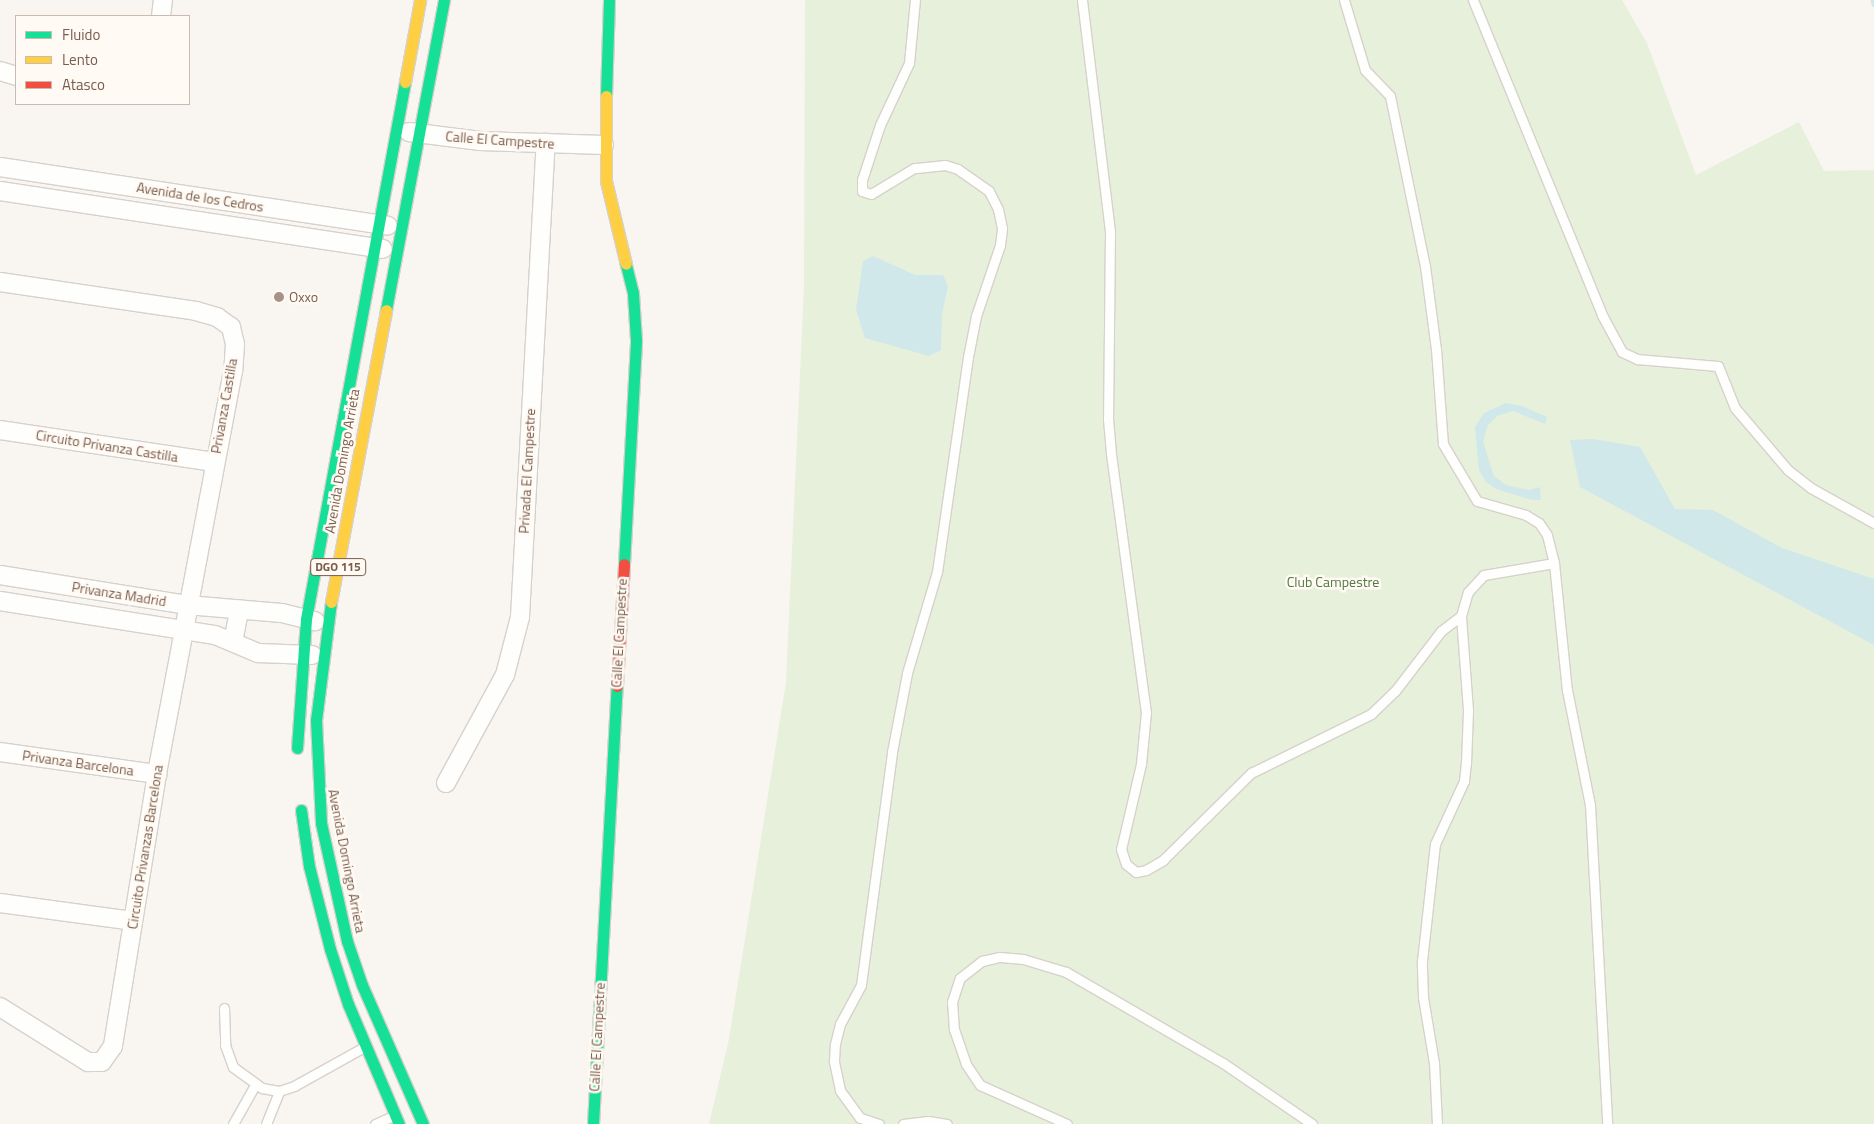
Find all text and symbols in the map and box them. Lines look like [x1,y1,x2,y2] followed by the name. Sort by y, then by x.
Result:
[15,15,190,105] legend
[62,23,100,46] text: Fluido
[62,48,98,71] text: Lento
[62,73,105,96] text: Atasco
[445,128,555,152] street label: Calle El Campestre
[135,179,265,215] street label: Avenida de los Cedros
[289,289,318,305] place label: Oxxo
[273,291,285,303] marker: Oxxo
[207,357,241,455] street label: Privanza Castilla
[321,388,363,534] street label: Avenida Domingo Arrieta
[515,408,539,534] street label: Privada El Campestre
[35,426,179,466] street label: Circuito Privanza Castilla
[309,558,367,576] road number: DGO 115
[1287,574,1379,590] park label: Club Campestre
[71,578,167,610] street label: Privanza Madrid
[608,578,630,688] street label: Calle El Campestre
[21,747,135,779] street label: Privanza Barcelona
[124,764,166,930] street label: Circuito Privanzas Barcelona
[325,788,369,934] street label: Avenida Domingo Arrieta
[586,982,608,1092] street label: Calle El Campestre

